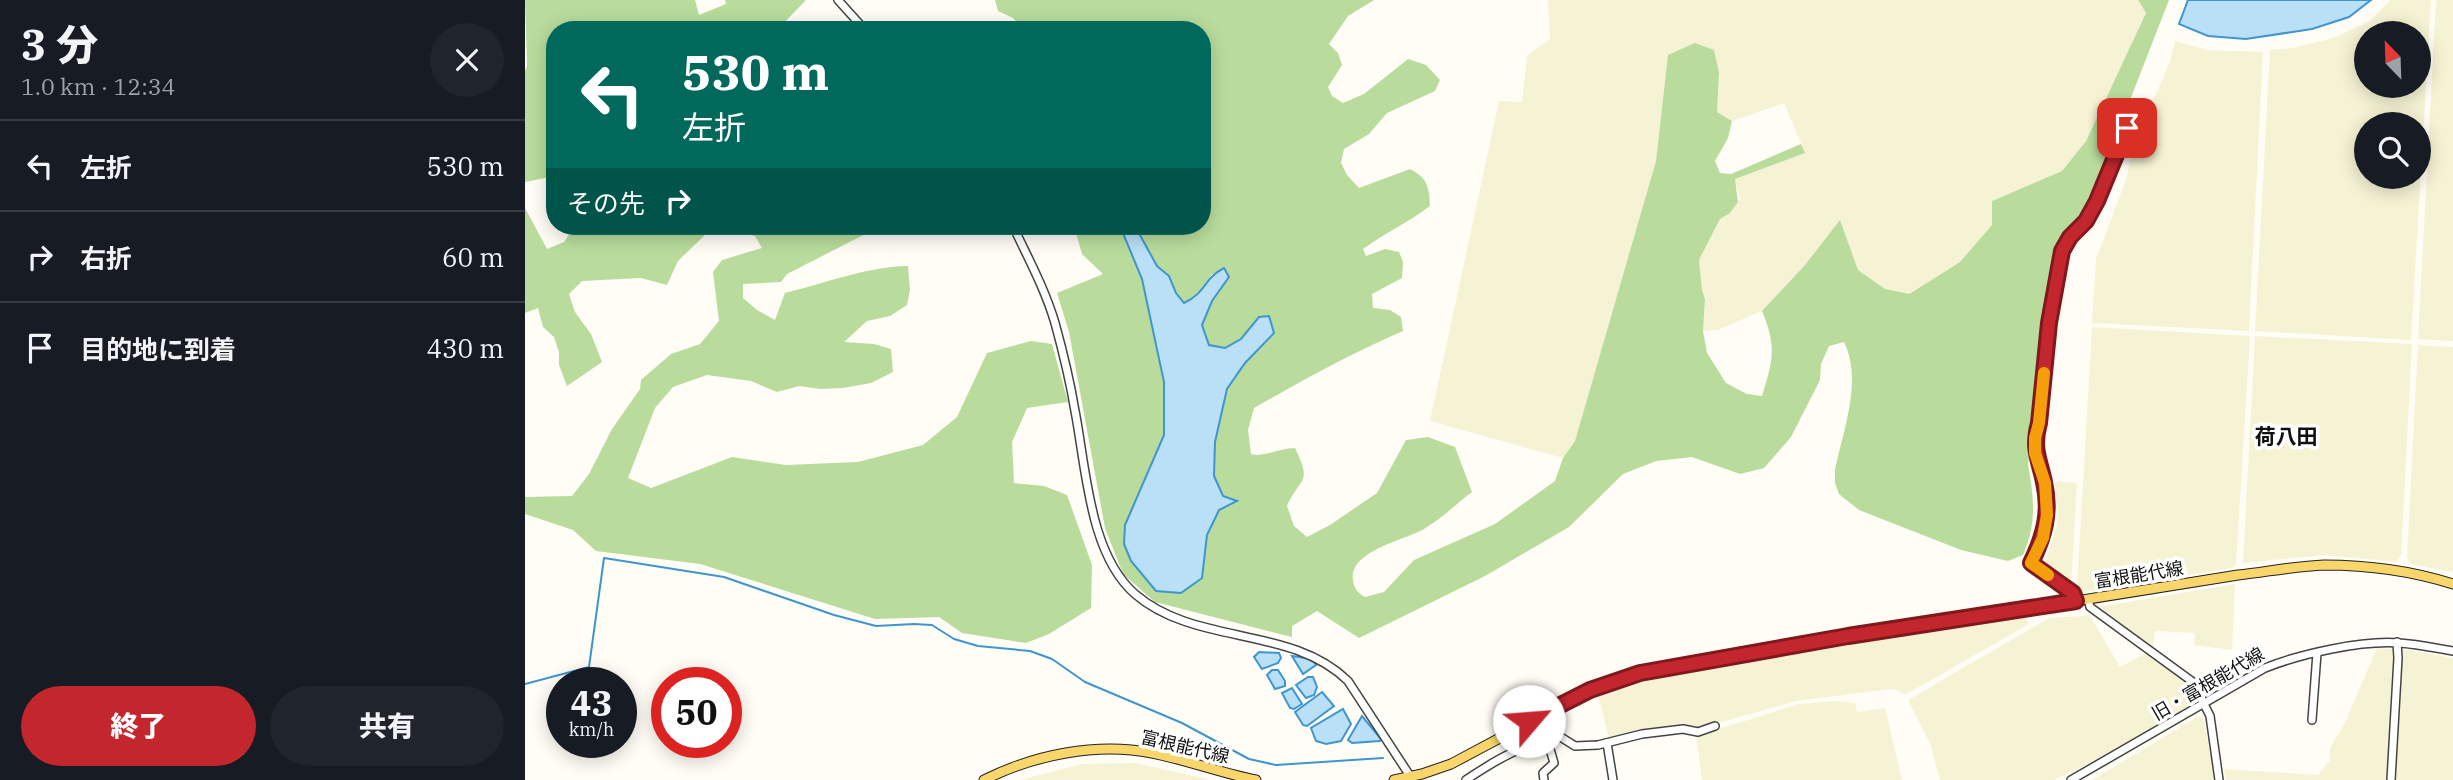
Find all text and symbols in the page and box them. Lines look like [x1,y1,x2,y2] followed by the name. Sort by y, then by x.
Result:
[21,17,98,72] text: 3 分
[2354,21,2431,98] north arrow
[2354,21,2431,189] map controls
[430,23,504,97] button: close
[682,40,829,103] text: 530 m
[567,49,658,140] icon: left
[21,71,175,101] text: 1.0 km · 12:34
[2097,98,2157,158] pin
[682,106,746,148] text: 左折
[2108,109,2146,147] icon: arrive
[2354,112,2431,189] button: search
[21,147,59,185] icon: left
[426,149,504,183] text: 530 m
[80,150,132,184] text: 左折
[659,182,697,220] icon: right
[567,186,645,220] text: その先
[21,238,59,276] icon: right
[442,240,504,274] text: 60 m
[80,241,132,275] text: 右折
[21,329,59,367] icon: arrive
[426,331,504,365] text: 430 m
[80,332,236,366] text: 目的地に到着
[2255,422,2318,450] district label: 荷八田
[2093,556,2185,593] street label: 富根能代線
[2147,642,2268,725] street label: 旧・富根能代線
[651,667,742,758] speed limit sign: 50
[570,680,613,726] text: 43
[1492,684,1566,758] position arrow
[21,686,256,766] button: 終了
[270,686,504,766] button: 共有
[569,718,614,741] text: km/h
[1139,725,1232,768] street label: 富根能代線

